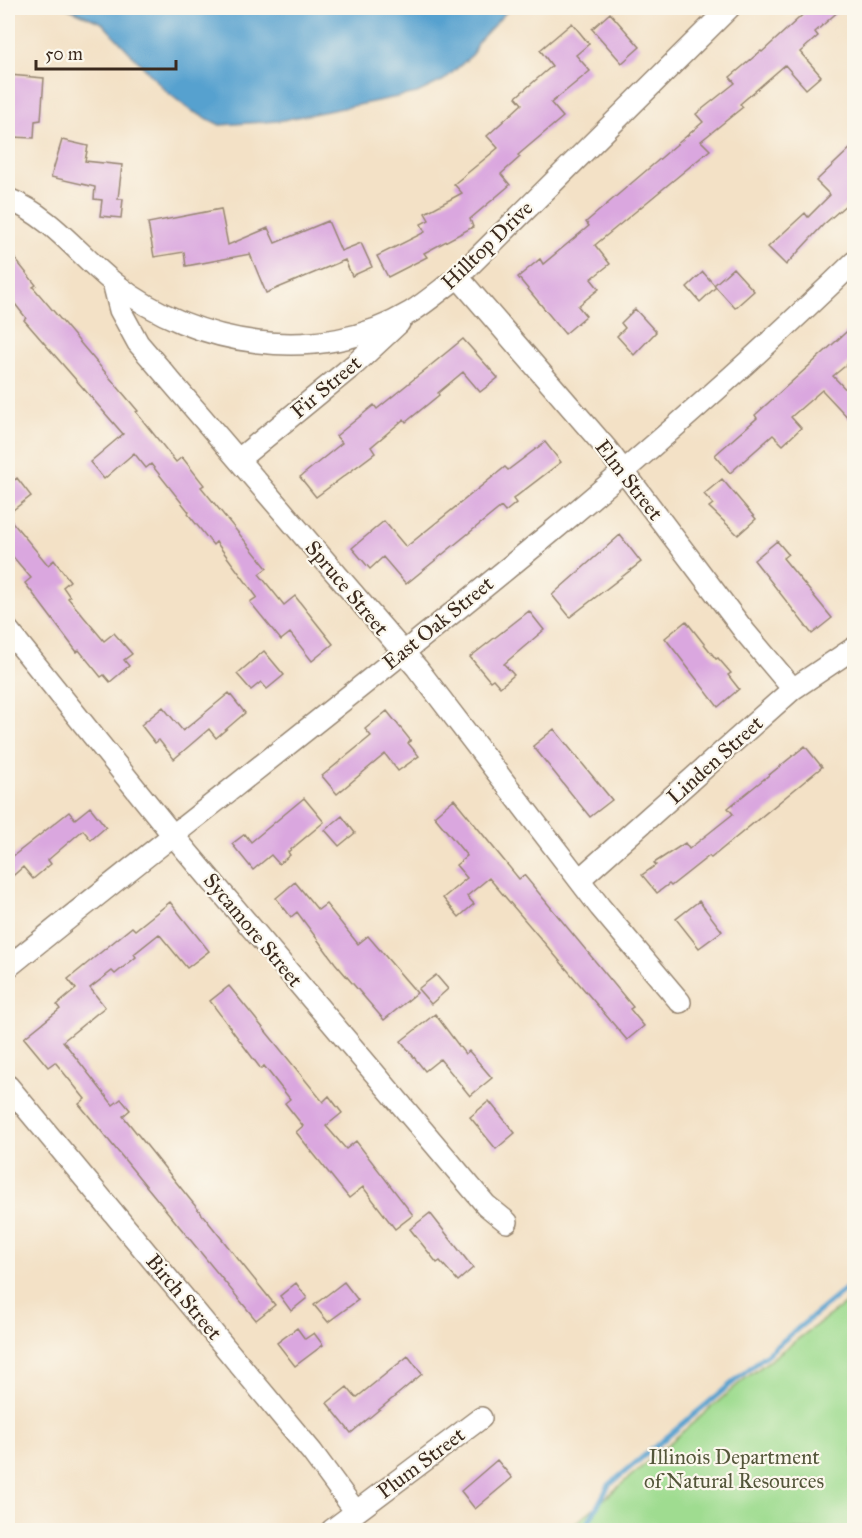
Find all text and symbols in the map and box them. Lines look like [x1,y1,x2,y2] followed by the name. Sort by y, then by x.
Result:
[36,33,176,71] scale bar
[45,43,83,65] text: 50 m
[436,195,538,295] street label: Hilltop Drive
[285,350,367,424] street label: Fir Street
[589,435,669,526] street label: Elm Street
[300,535,395,641] street label: Spruce Street
[377,570,499,676] street label: East Oak Street
[662,710,769,810] street label: Linden Street
[198,868,309,993] street label: Sycamore Street
[140,1249,228,1346] street label: Birch Street
[372,1421,470,1504] street label: Plum Street
[644,1444,824,1494] park label: Illinois Department of Natural Resources

